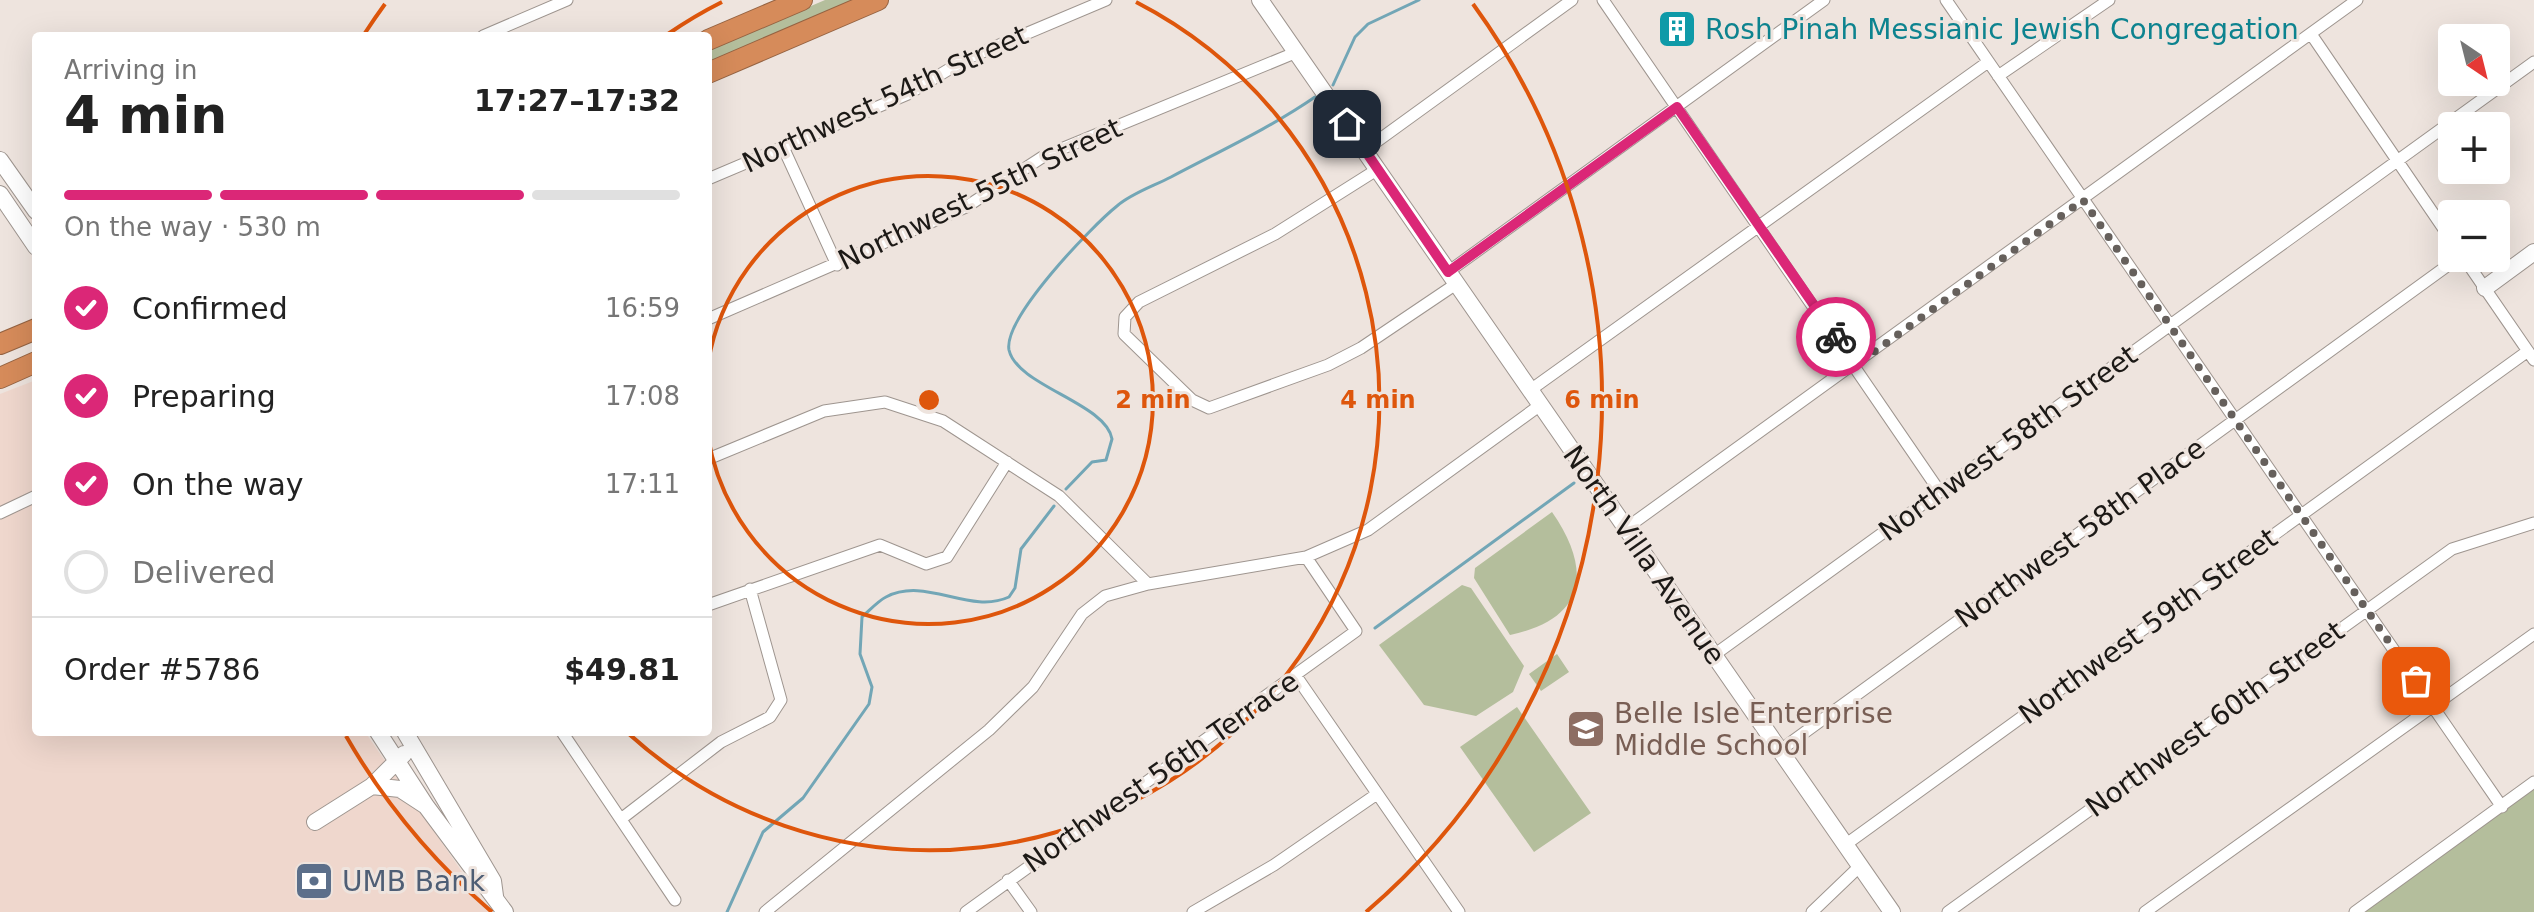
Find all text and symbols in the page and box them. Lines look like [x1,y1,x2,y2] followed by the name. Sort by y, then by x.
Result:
[1656,8,1698,50] building icon: Rosh Pinah Messianic Jewish Congregation
[1705,13,2299,46] place label: Rosh Pinah Messianic Jewish Congregation
[737,18,1033,180] street label: Northwest 54th Street
[2438,24,2510,96] north arrow
[2438,24,2510,272] map controls
[64,55,198,85] text: Arriving in
[474,83,680,118] text: 17:27–17:32
[64,85,227,145] text: 4 min
[1313,90,1381,158] pin
[1325,102,1369,146] icon: home
[833,111,1127,277] street label: Northwest 55th Street
[2438,112,2510,184] button: +
[2438,200,2510,272] button: −
[64,212,321,242] text: On the way · 530 m
[64,286,108,330] icon: check
[132,291,288,326] text: Confirmed
[605,293,680,323] text: 16:59
[1796,297,1876,377] courier
[1814,315,1858,359] icon: bike
[1872,338,2144,548] street label: Northwest 58th Street
[64,374,108,418] icon: check
[132,379,276,414] text: Preparing
[605,381,680,411] text: 17:08
[915,386,943,414] centre of rings
[1115,386,1191,414] text: 2 min
[1340,386,1416,414] text: 4 min
[1564,386,1640,414] text: 6 min
[1949,431,2211,635] street label: Northwest 58th Place
[1556,439,1732,671] street label: North Villa Avenue
[64,462,108,506] icon: check
[132,467,304,502] text: On the way
[605,469,680,499] text: 17:11
[2012,521,2284,731] street label: Northwest 59th Street
[132,555,276,590] text: Delivered
[2079,614,2351,824] street label: Northwest 60th Street
[2382,647,2450,715] pin
[64,652,260,687] text: Order #5786
[564,652,680,687] text: $49.81
[2394,659,2438,703] icon: bag
[1017,664,1305,880] street label: Northwest 56th Terrace
[1614,697,1893,762] place label: Belle Isle Enterprise Middle School
[1565,708,1607,750] school or university icon: Belle Isle Enterprise Middle School
[293,860,335,902] bank icon: UMB Bank
[342,865,486,898] place label: UMB Bank

